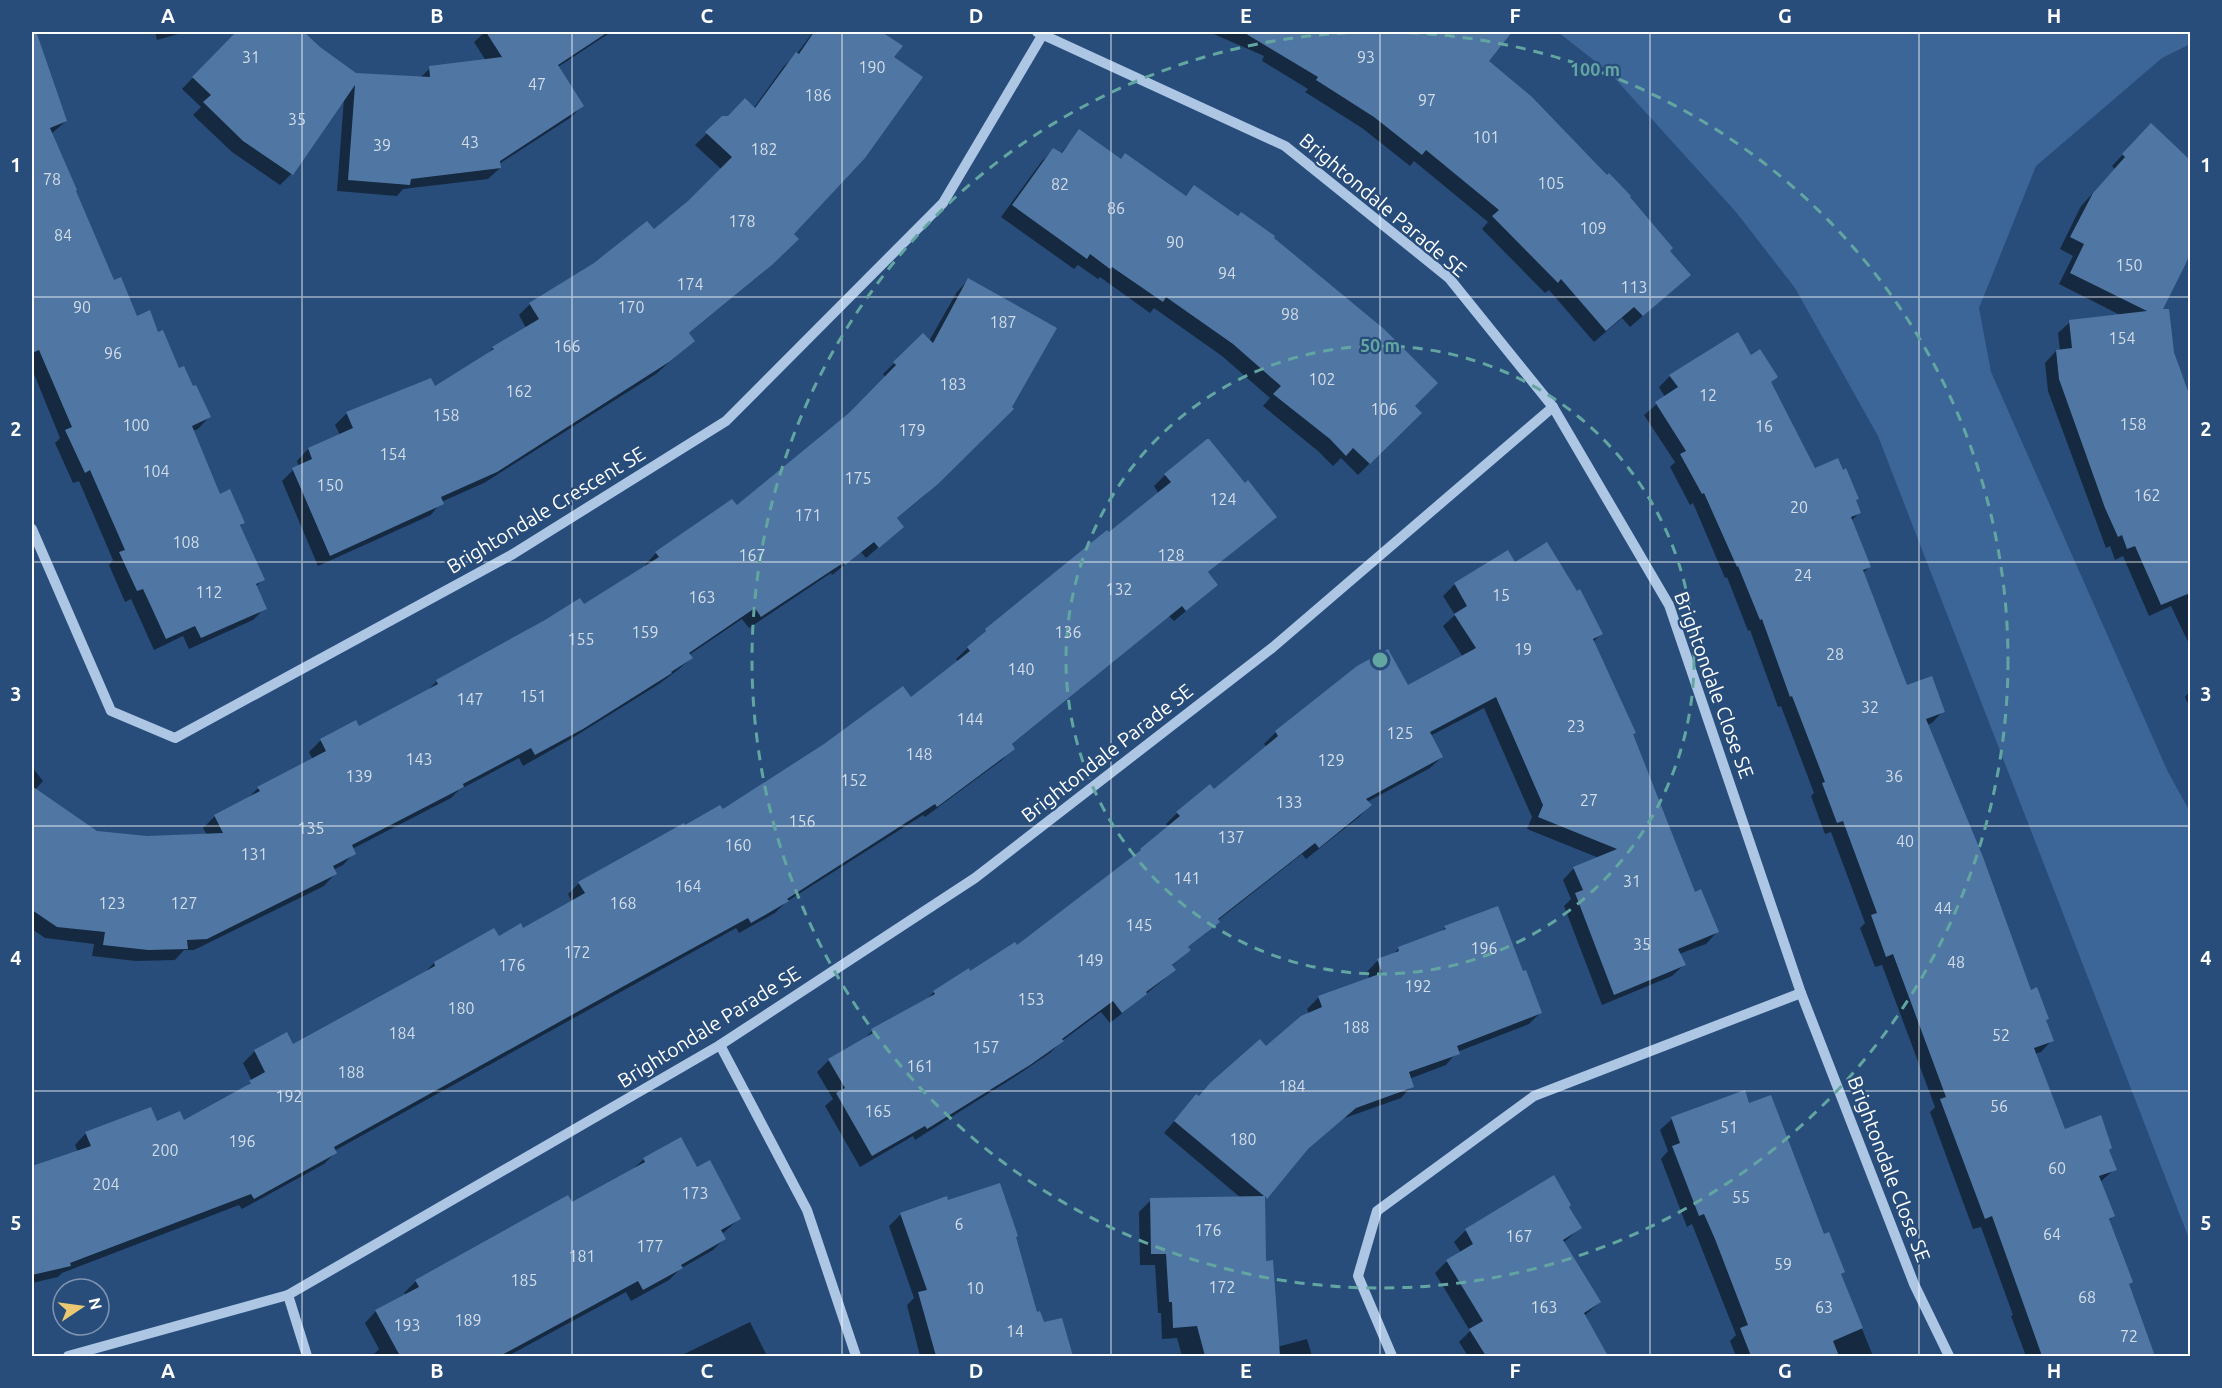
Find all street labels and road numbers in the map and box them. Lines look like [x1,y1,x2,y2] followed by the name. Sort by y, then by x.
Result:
[1295,128,1471,281] street label: Brightondale Parade SE
[442,441,649,578] street label: Brightondale Crescent SE
[1670,588,1759,781] street label: Brightondale Close SE
[1017,679,1197,827] street label: Brightondale Parade SE
[613,961,804,1092] street label: Brightondale Parade SE
[1843,1073,1936,1265] street label: Brightondale Close SE

